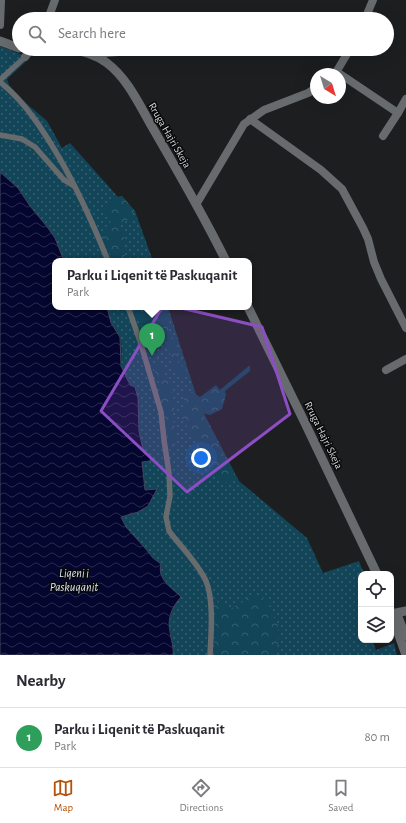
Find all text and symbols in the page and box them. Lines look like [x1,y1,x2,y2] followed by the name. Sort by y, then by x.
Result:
[12,12,394,56] search box
[26,23,48,45] icon: search
[58,26,126,41] text: Search here
[310,68,346,104] north arrow
[146,101,193,170] street label: Rruga Hajri Skeja
[52,258,252,310] popup
[67,268,237,283] text: Parku i Liqenit të Paskuqanit
[67,286,89,299] text: Park
[139,323,165,356] pin: 1
[302,400,345,471] street label: Rruga Hajri Skeja
[191,448,211,468] your location
[50,567,98,594] water label: Liqeni i Paskuqanit
[358,571,394,643] map controls
[358,571,394,607] button: locate
[358,607,394,643] button: layers
[16,672,66,689] text: Nearby
[54,722,225,737] text: Parku i Liqenit të Paskuqanit
[27,731,31,744] text: 1
[364,731,390,744] text: 80 m
[54,740,76,753] text: Park
[52,777,74,814] tab: Map
[179,777,223,814] tab: Directions
[328,777,353,814] tab: Saved

